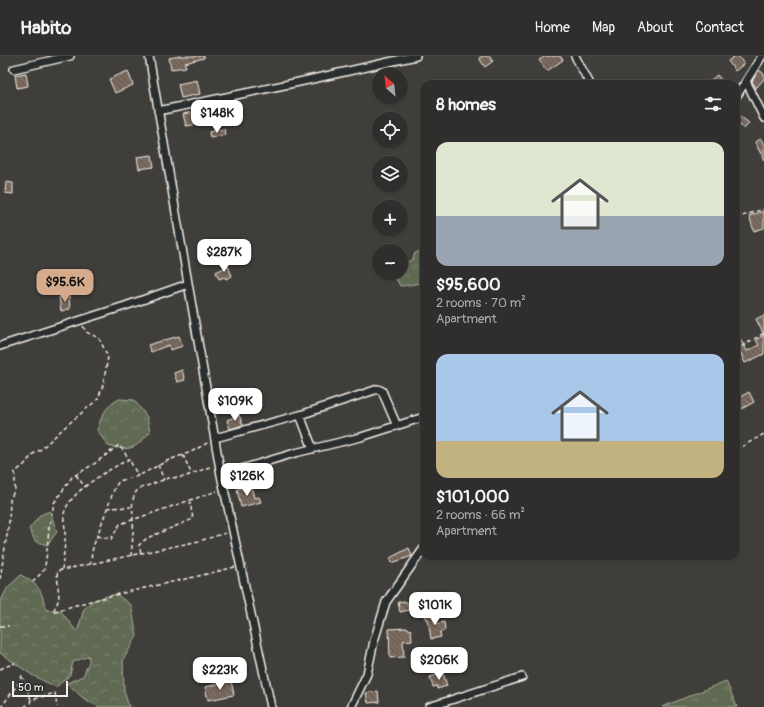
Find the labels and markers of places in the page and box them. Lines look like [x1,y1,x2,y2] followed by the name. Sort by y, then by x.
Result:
[189,100,245,134] pin: $148K
[196,239,252,273] pin: $287K
[32,269,98,303] pin: $95.6K
[207,388,263,422] pin: $109K
[219,463,275,497] pin: $126K
[407,592,463,626] pin: $101K
[411,647,467,681] pin: $206K
[192,657,248,691] pin: $223K

